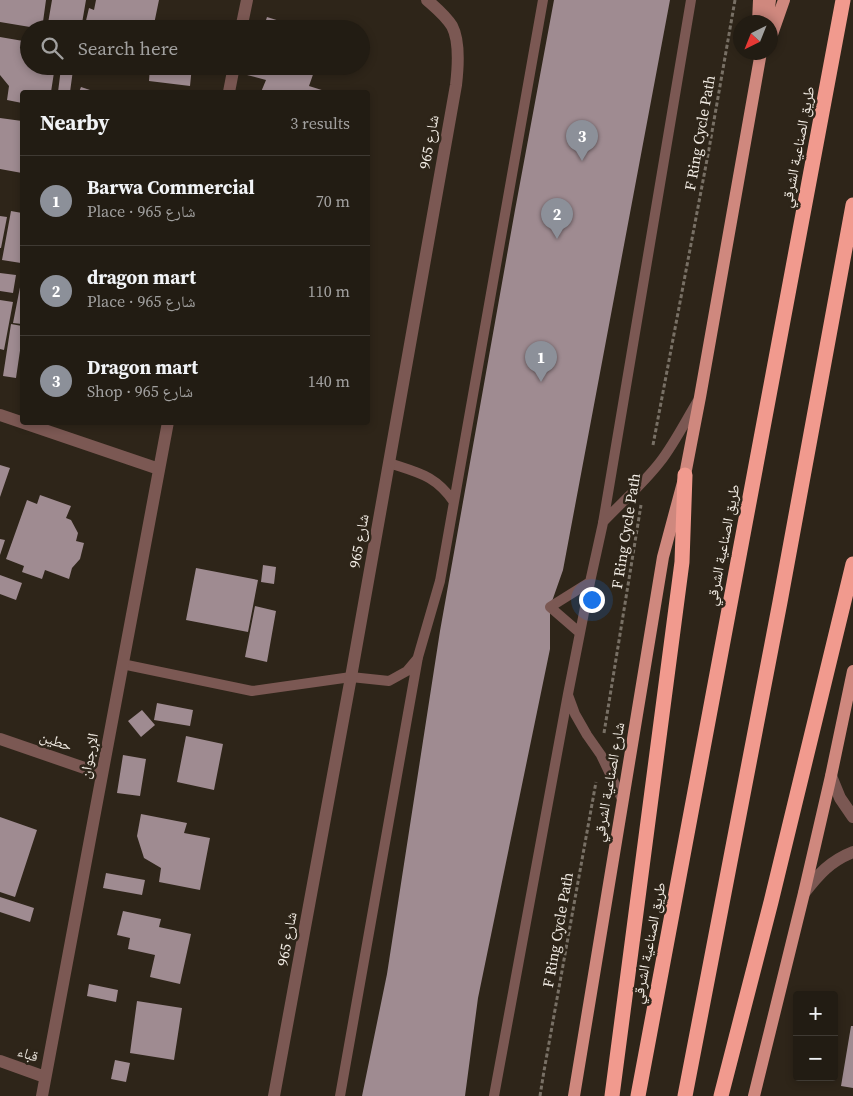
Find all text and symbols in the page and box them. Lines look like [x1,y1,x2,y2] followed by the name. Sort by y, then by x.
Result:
[733,15,778,60] north arrow
[20,20,370,75] search box
[38,34,66,62] icon: search
[78,35,178,61] text: Search here
[679,74,720,192] street label: F Ring Cycle Path
[775,84,821,210] street label: طريق الصناعية الشرقي
[40,108,110,137] text: Nearby
[290,112,350,134] text: 3 results
[413,113,444,171] street label: شارع 965
[566,120,598,161] pin: 3
[87,174,255,200] text: Barwa Commercial
[52,190,60,212] text: 1
[316,190,350,212] text: 70 m
[541,198,573,239] pin: 2
[87,200,196,222] text: Place · شارع 965
[87,264,196,290] text: dragon mart
[52,280,60,302] text: 2
[308,280,350,302] text: 110 m
[87,290,196,312] text: Place · شارع 965
[525,341,557,382] pin: 1
[87,354,198,380] text: Dragon mart
[52,370,60,392] text: 3
[308,370,350,392] text: 140 m
[87,380,193,402] text: Shop · شارع 965
[606,472,645,590] street label: F Ring Cycle Path
[700,482,746,608] street label: طريق الصناعية الشرقي
[343,512,374,570] street label: شارع 965
[579,587,605,613] your location
[588,720,631,844] street label: شارع الصناعية الشرقي
[37,725,76,756] street label: حطين
[74,731,103,781] street label: الإرجوان
[537,871,578,989] street label: F Ring Cycle Path
[626,880,672,1006] street label: طريق الصناعية الشرقي
[271,910,302,968] street label: شارع 965
[793,991,838,1081] map controls
[793,991,838,1036] button: +
[793,1036,838,1081] button: −
[15,1040,42,1067] street label: قباء

